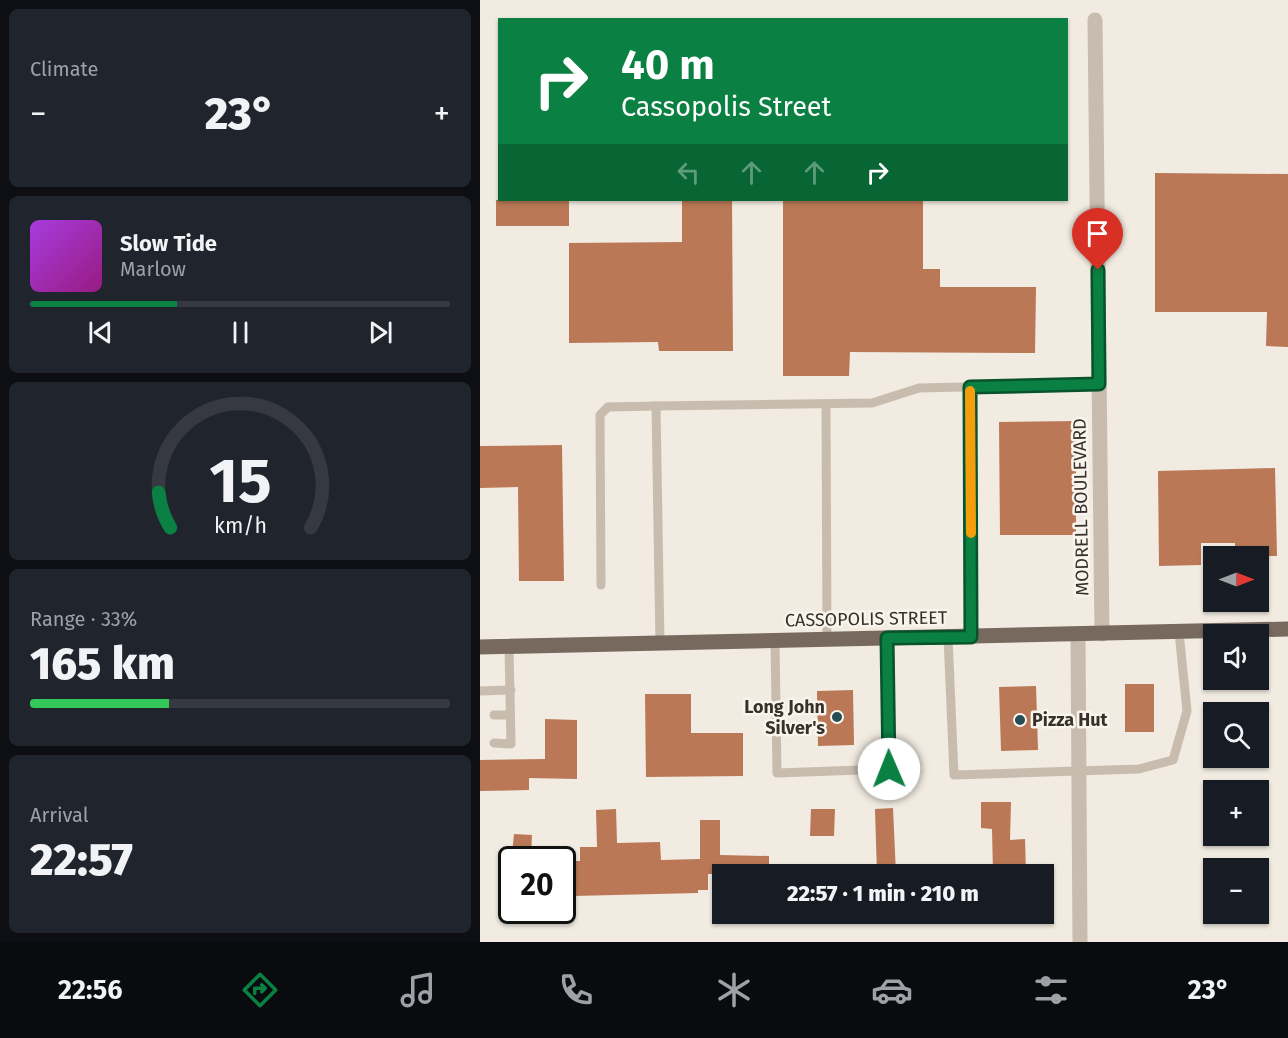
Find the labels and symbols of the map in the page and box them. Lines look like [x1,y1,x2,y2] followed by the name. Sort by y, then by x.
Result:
[1072,208,1123,270] pin
[1068,418,1094,596] street label: MODRELL BOULEVARD
[1203,546,1269,612] north arrow
[785,607,948,631] street label: CASSOPOLIS STREET
[744,696,825,739] place label: Long John Silver's
[1032,709,1109,731] place label: Pizza Hut
[830,710,844,724] marker: Long John Silver's
[1013,713,1027,727] marker: Pizza Hut
[857,737,921,801] position arrow
[498,846,576,924] speed limit sign: 20

